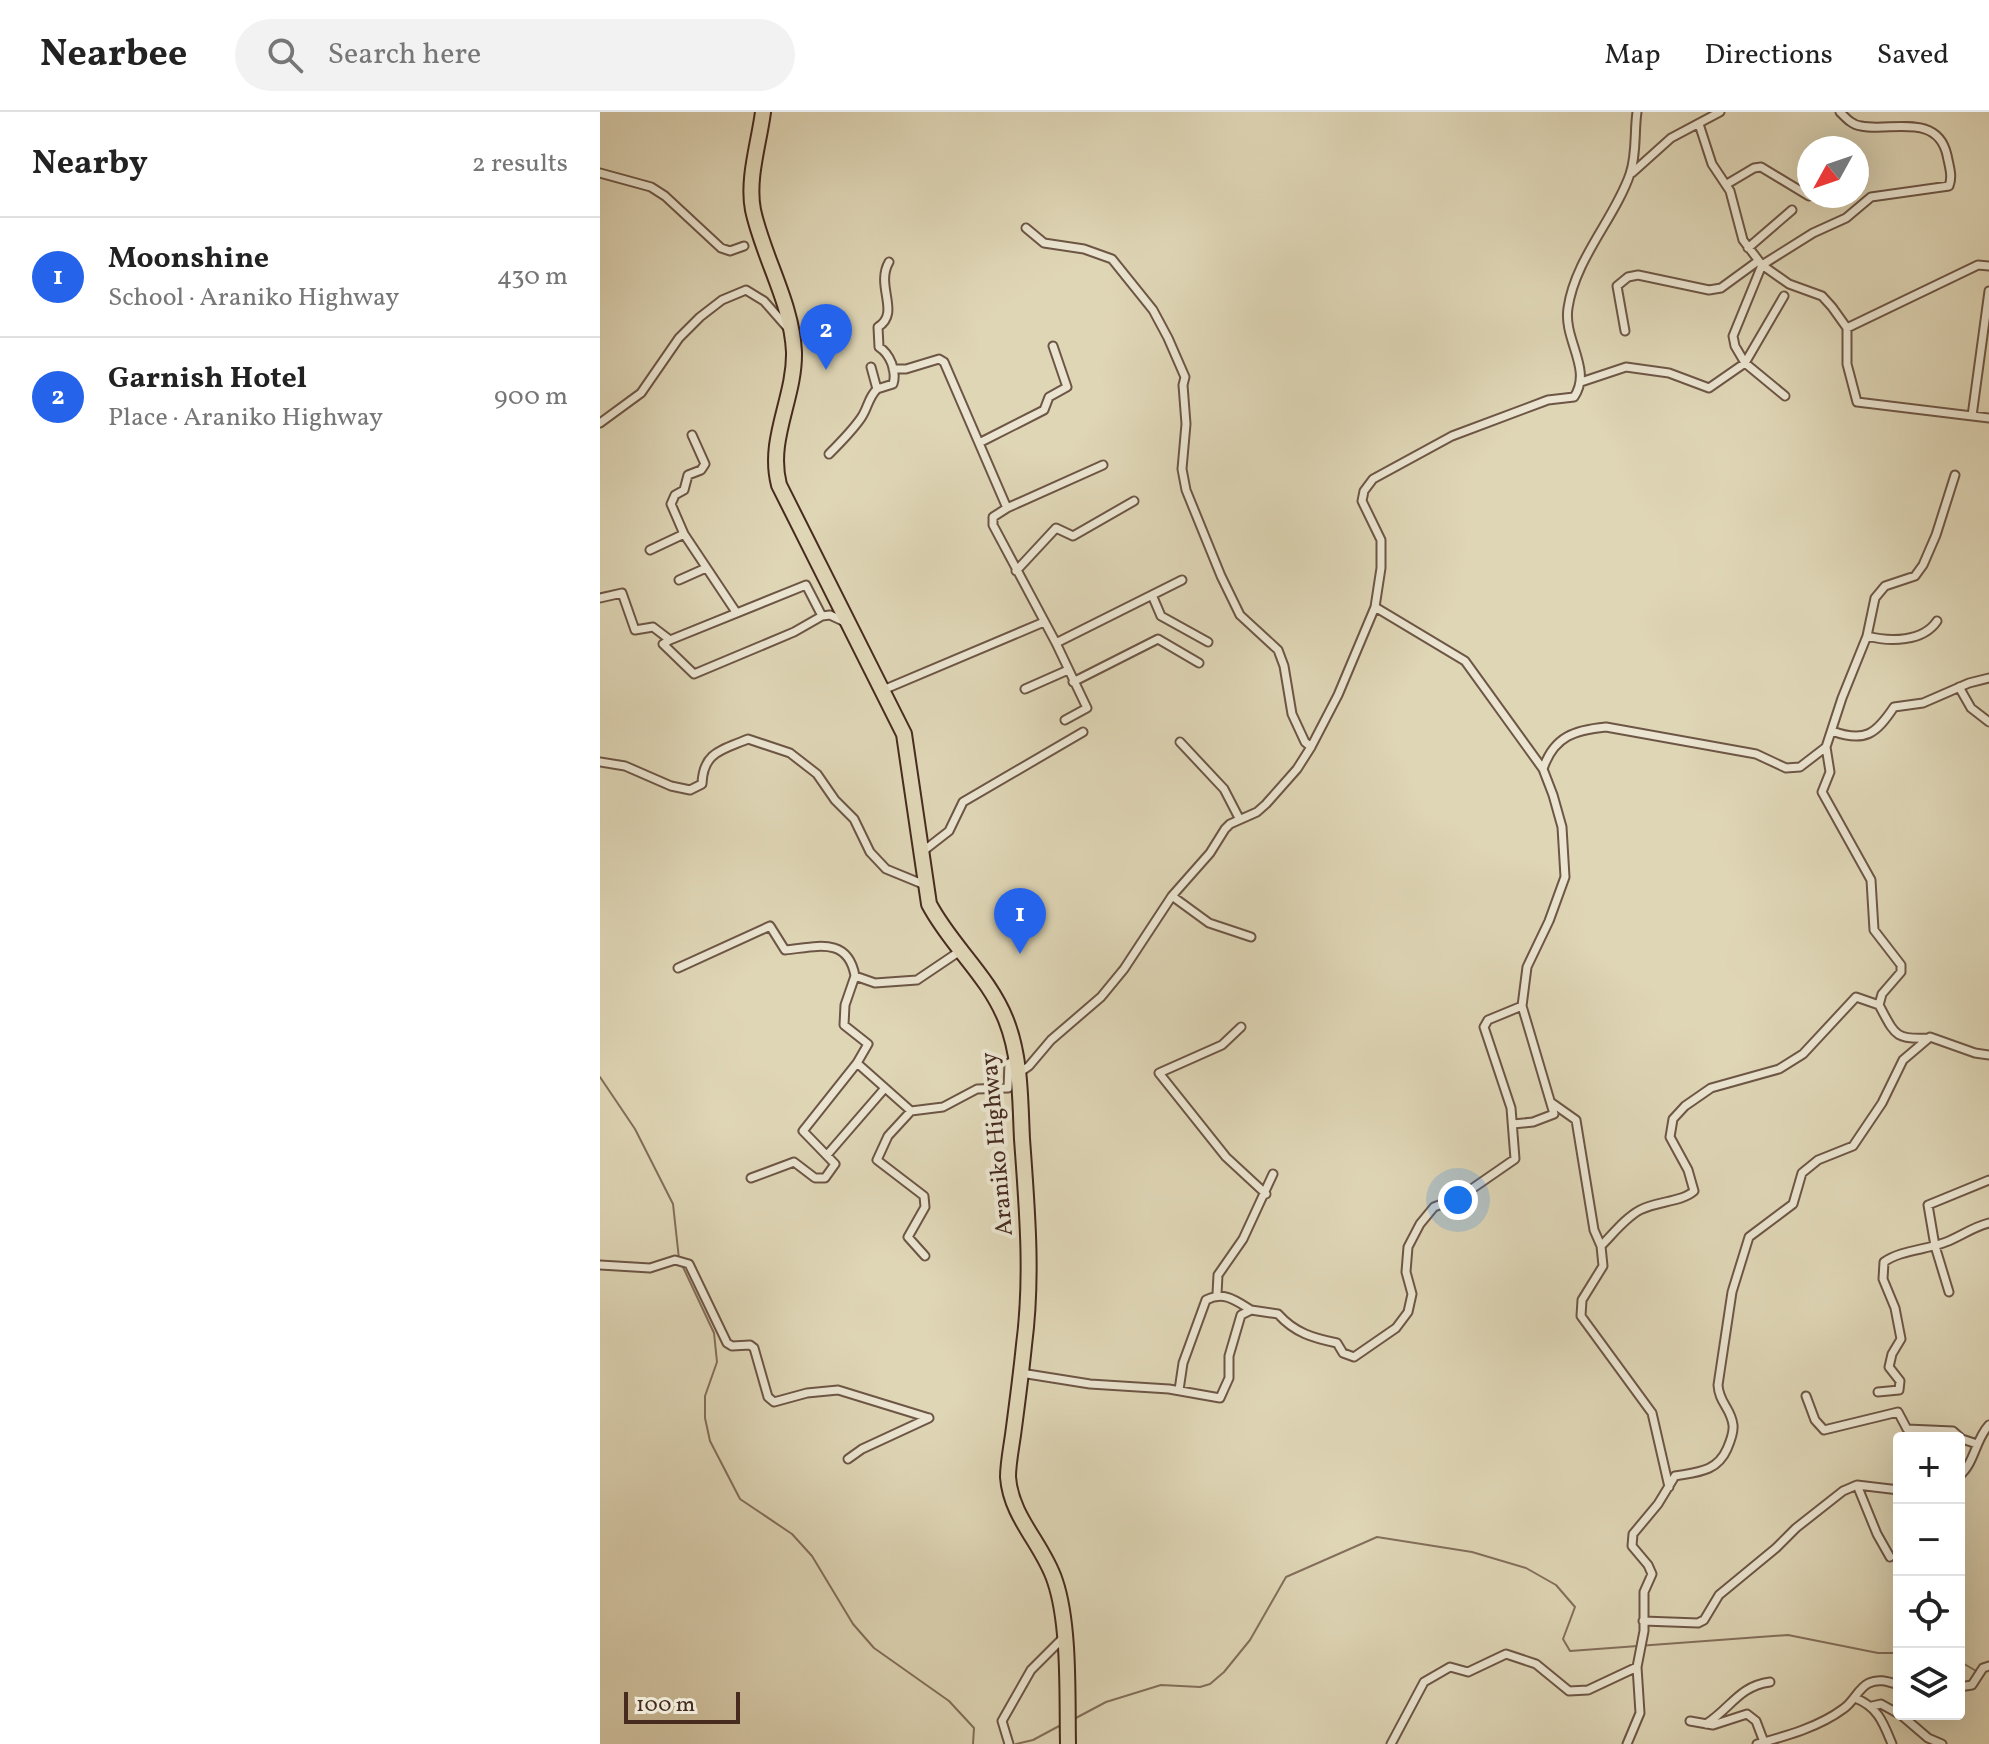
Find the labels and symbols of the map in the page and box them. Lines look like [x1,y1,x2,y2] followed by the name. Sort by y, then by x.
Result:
[1797,136,1869,208] north arrow
[800,304,852,370] pin: 2
[994,888,1046,954] pin: 1
[973,1051,1023,1237] street label: Araniko Highway
[1438,1180,1478,1220] your location
[624,1688,740,1724] scale bar

